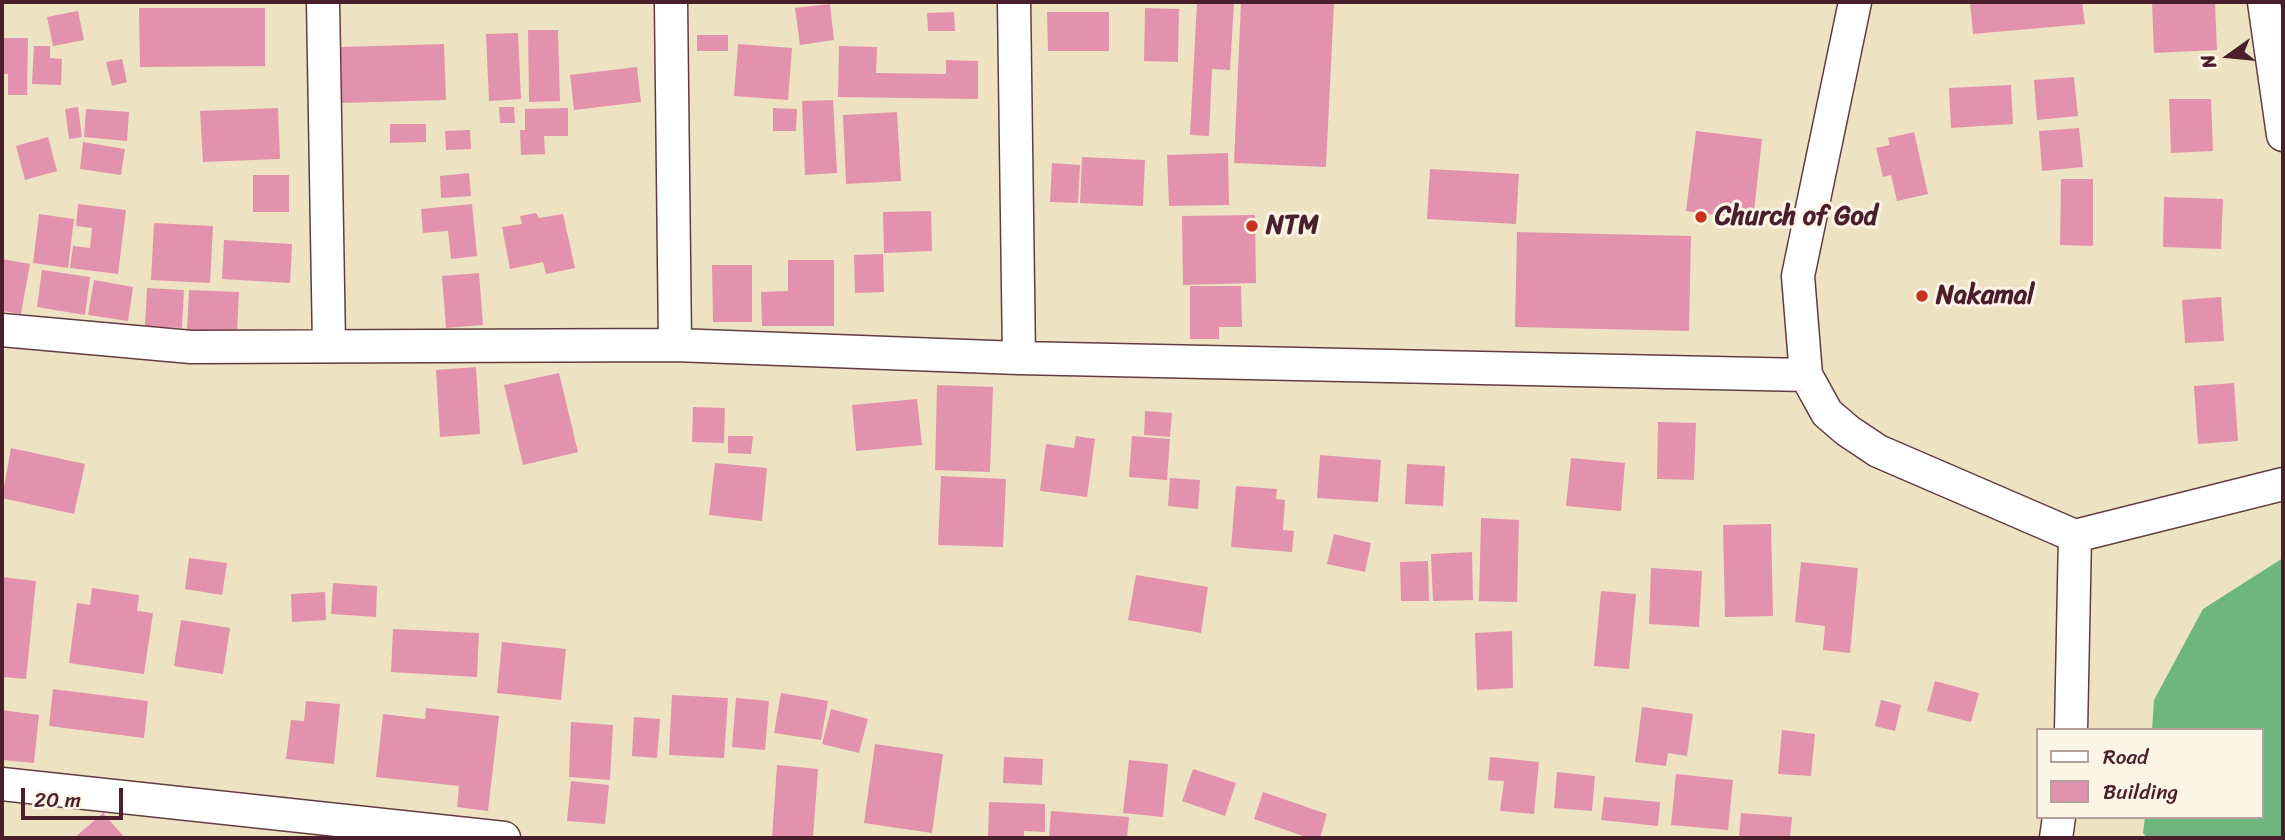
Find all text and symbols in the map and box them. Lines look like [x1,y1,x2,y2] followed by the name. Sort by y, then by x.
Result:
[2194,21,2264,91] north arrow
[2191,51,2226,72] text: N
[1715,201,1877,233] place label: Church of God
[1693,209,1709,225] marker: Church of God
[1266,210,1319,242] place label: NTM
[1244,218,1260,234] marker: NTM
[1936,280,2034,312] place label: Nakamal
[1914,288,1930,304] marker: Nakamal
[2036,728,2264,819] legend
[2103,738,2148,776] text: Road
[2103,773,2178,811] text: Building
[24,774,126,818] scale bar
[34,781,81,819] text: 20 m

